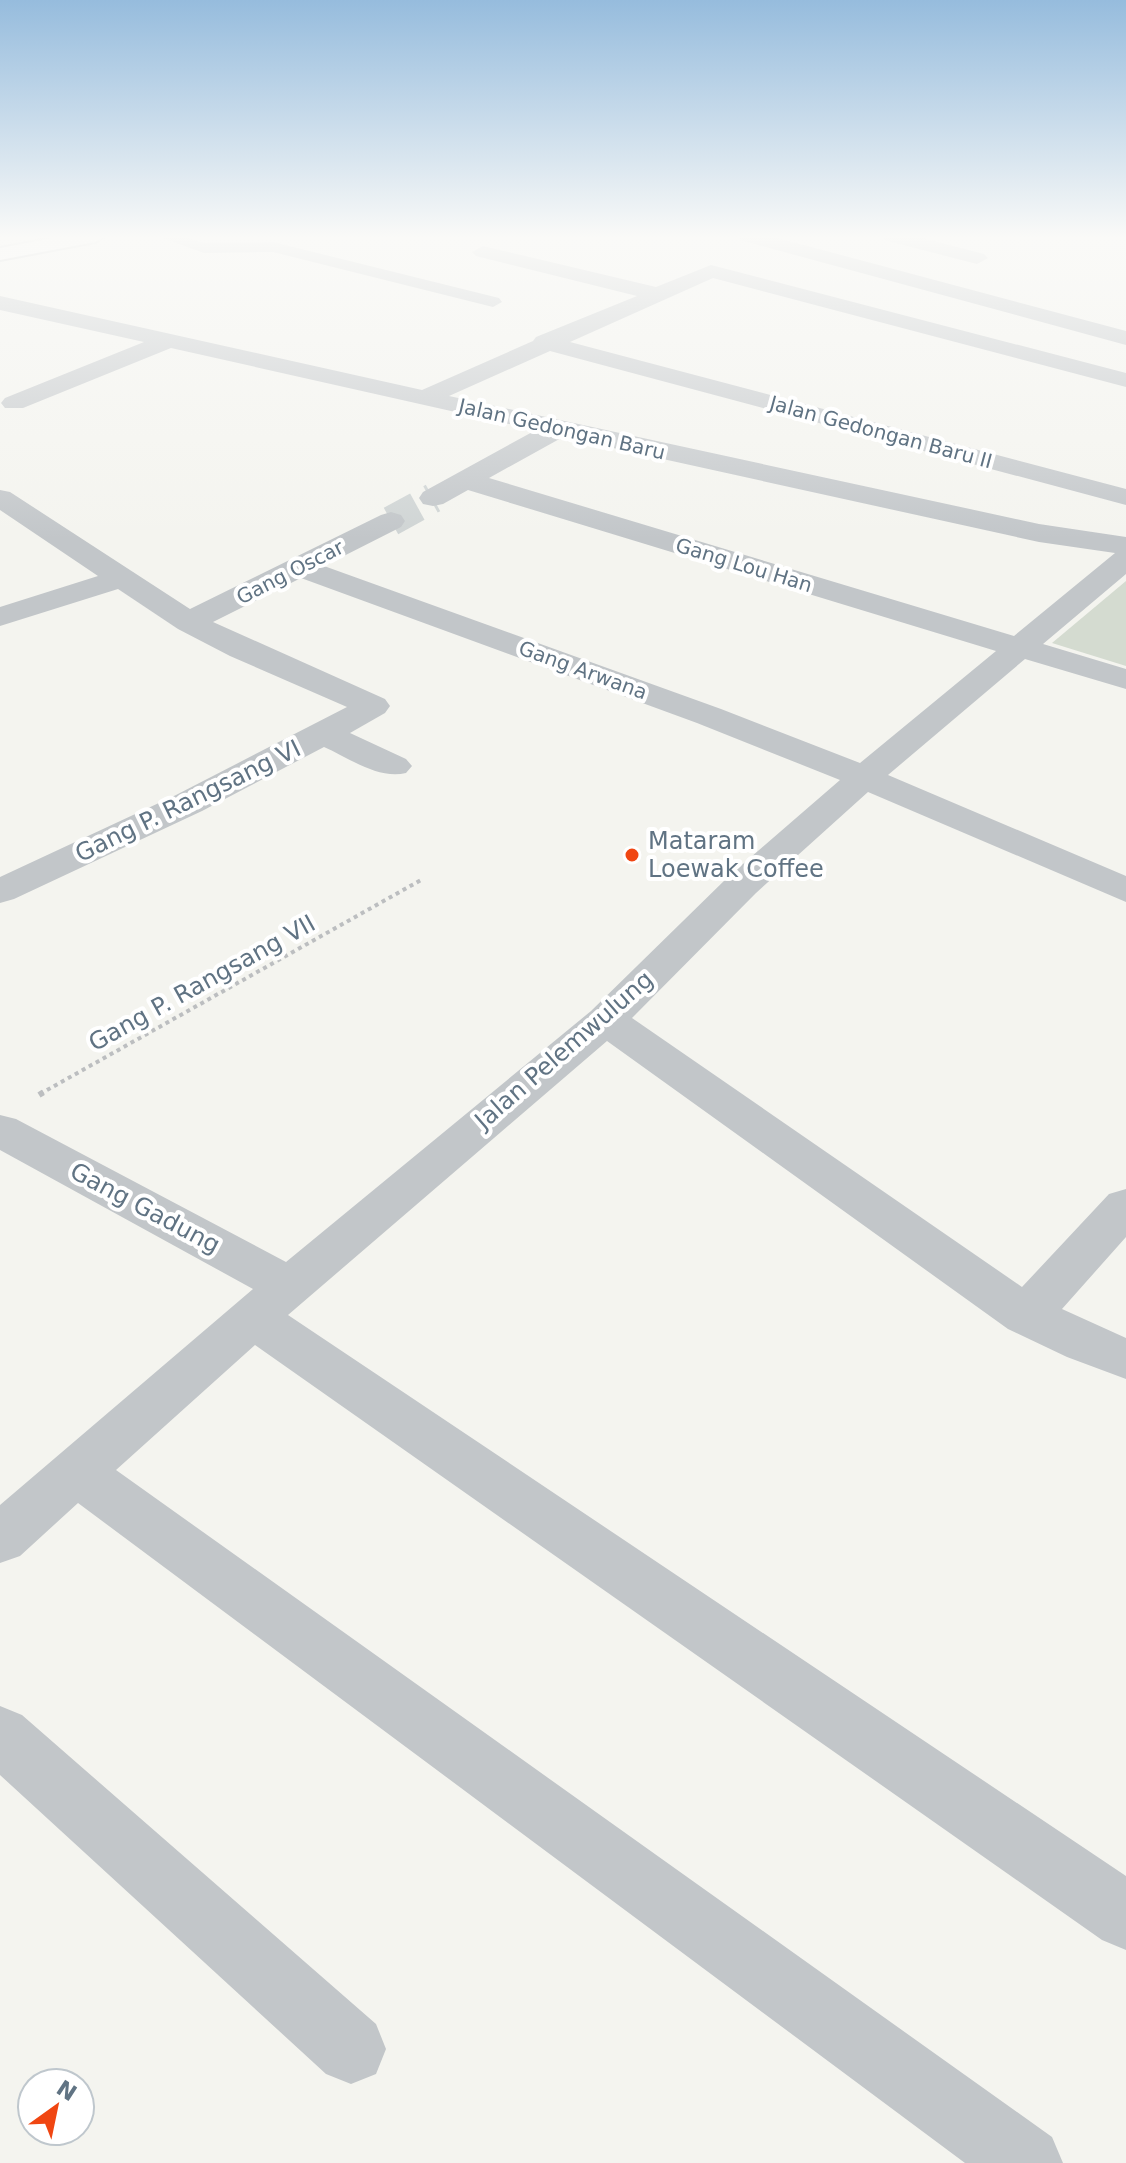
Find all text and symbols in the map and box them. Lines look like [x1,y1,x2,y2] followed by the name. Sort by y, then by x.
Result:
[765,390,995,473] street label: Jalan Gedongan Baru II
[454,393,668,464] street label: Jalan Gedongan Baru
[673,533,815,597] street label: Gang Lou Han
[232,534,348,609] street label: Gang Oscar
[515,636,651,704] street label: Gang Arwana
[71,734,305,868] street label: Gang P. Rangsang VI
[648,827,824,883] place label: Mataram Loewak Coffee
[623,846,641,864] marker: Mataram Loewak Coffee
[84,909,320,1057] street label: Gang P. Rangsang VII
[468,965,659,1136] street label: Jalan Pelemwulung
[65,1157,225,1259] street label: Gang Gadung
[16,2067,96,2147] north arrow
[52,2075,81,2106] text: N

